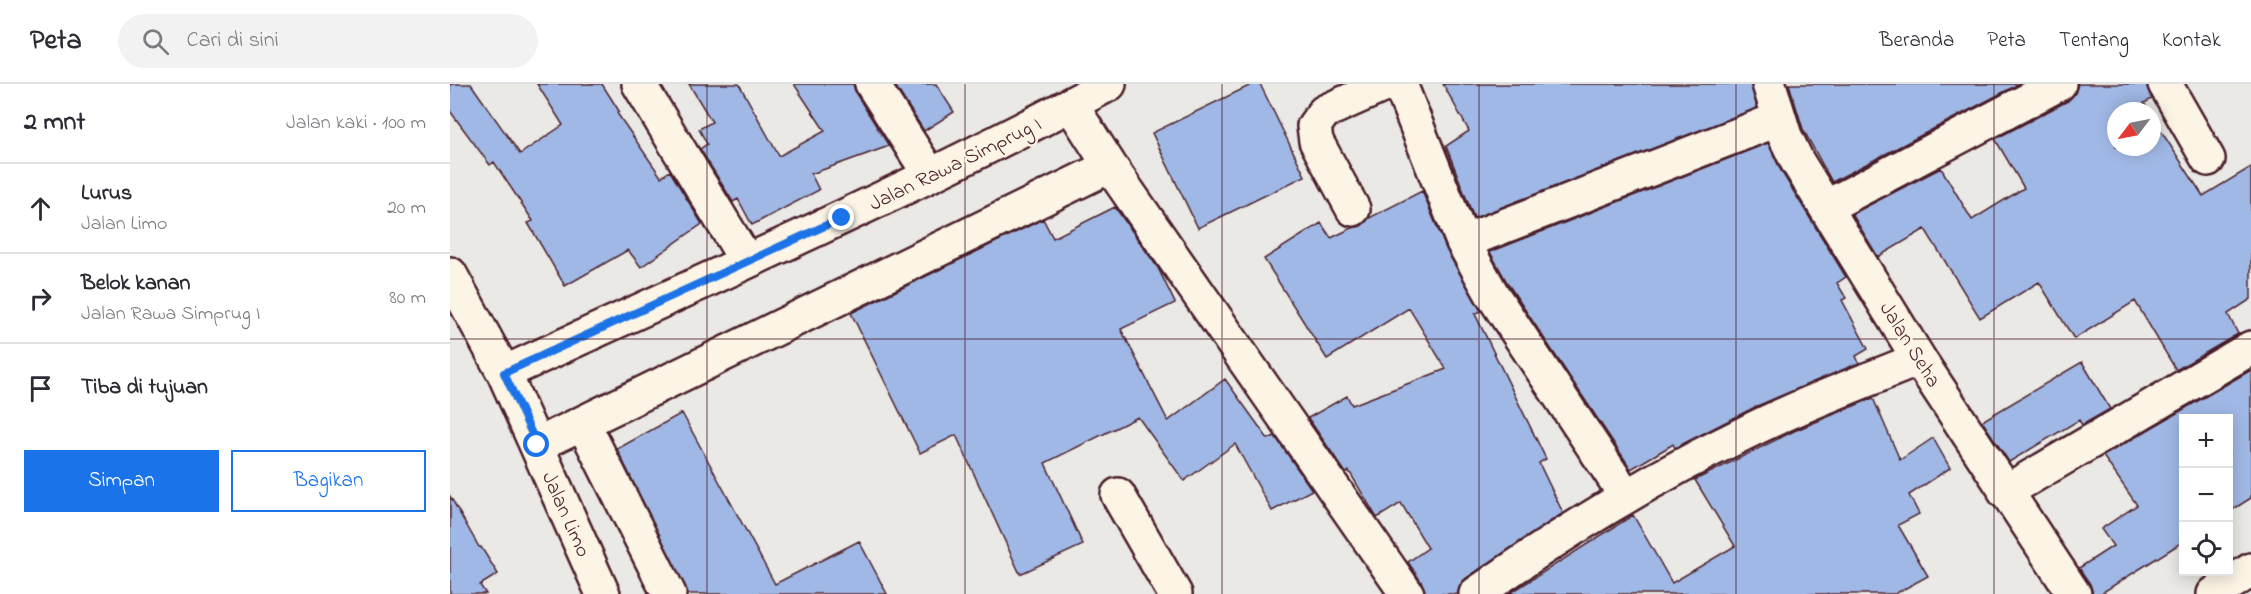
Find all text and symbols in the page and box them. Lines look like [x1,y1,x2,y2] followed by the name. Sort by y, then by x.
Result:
[118,14,538,68] search box
[30,21,82,62] text: Peta
[139,25,172,58] icon: search
[187,25,279,57] text: Cari di sini
[1879,26,1954,56] text: Beranda
[1987,26,2026,56] text: Peta
[2059,26,2129,56] text: Tentang
[2162,26,2221,56] text: Kontak
[2107,102,2161,156] north arrow
[24,104,85,142] text: 2 mnt
[286,109,426,138] text: Jalan kaki · 100 m
[865,110,1048,221] street label: Jalan Rawa Simprug I
[81,178,132,210] text: Lurus
[24,192,57,225] icon: ahead
[387,194,426,223] text: 20 m
[828,204,854,230] route end
[81,210,168,239] text: Jalan Limo
[81,268,190,300] text: Belok kanan
[24,282,57,315] icon: right
[389,284,426,313] text: 80 m
[1871,296,1948,394] street label: Jalan Seha
[81,300,260,329] text: Jalan Rawa Simprug I
[24,372,57,405] icon: arrive
[81,372,208,404] text: Tiba di tujuan
[2179,414,2233,576] map controls
[2179,414,2233,468] button: +
[523,431,549,457] route start
[24,450,219,512] button: Simpan
[231,450,426,512] button: Bagikan
[533,467,597,562] street label: Jalan Limo
[2179,468,2233,522] button: −
[2179,522,2233,576] button: locate

